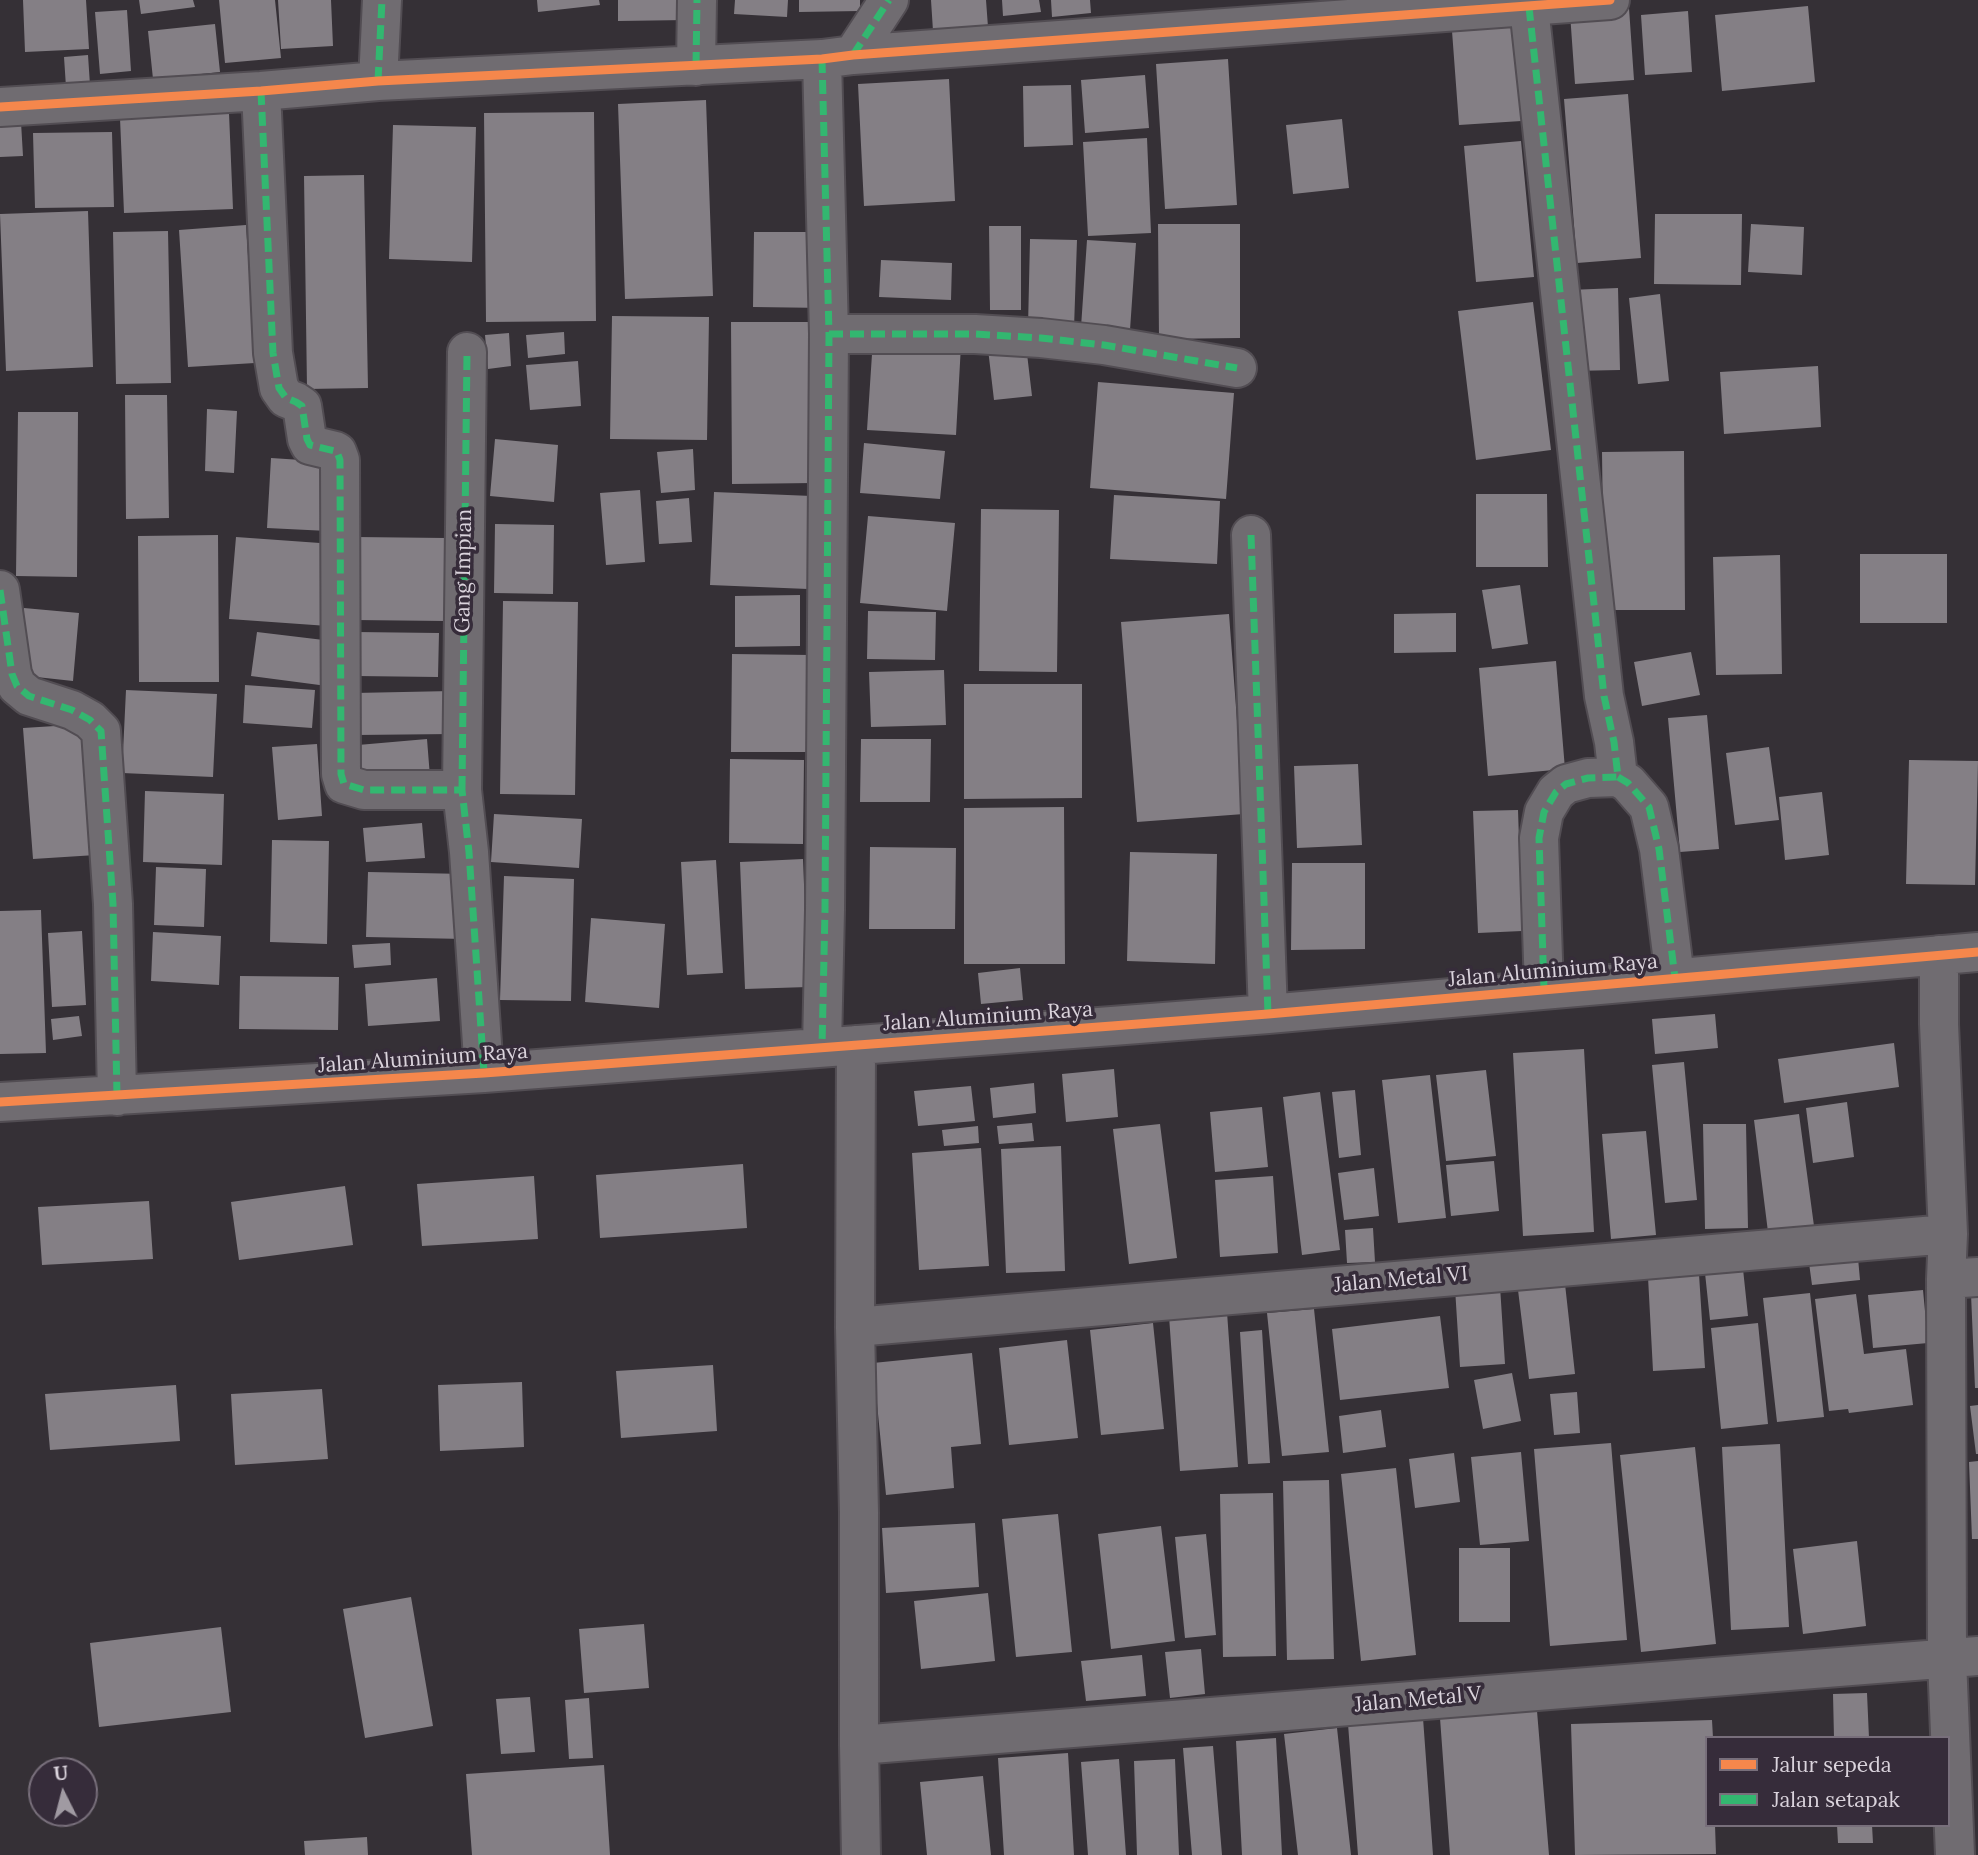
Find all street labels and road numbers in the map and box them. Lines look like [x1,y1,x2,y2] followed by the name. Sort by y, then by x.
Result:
[450,509,478,633] street label: Gang Impian
[1447,949,1659,993] street label: Jalan Aluminium Raya
[882,997,1094,1037] street label: Jalan Aluminium Raya
[317,1039,529,1079] street label: Jalan Aluminium Raya
[1333,1262,1469,1298] street label: Jalan Metal VI
[1353,1682,1483,1718] street label: Jalan Metal V

